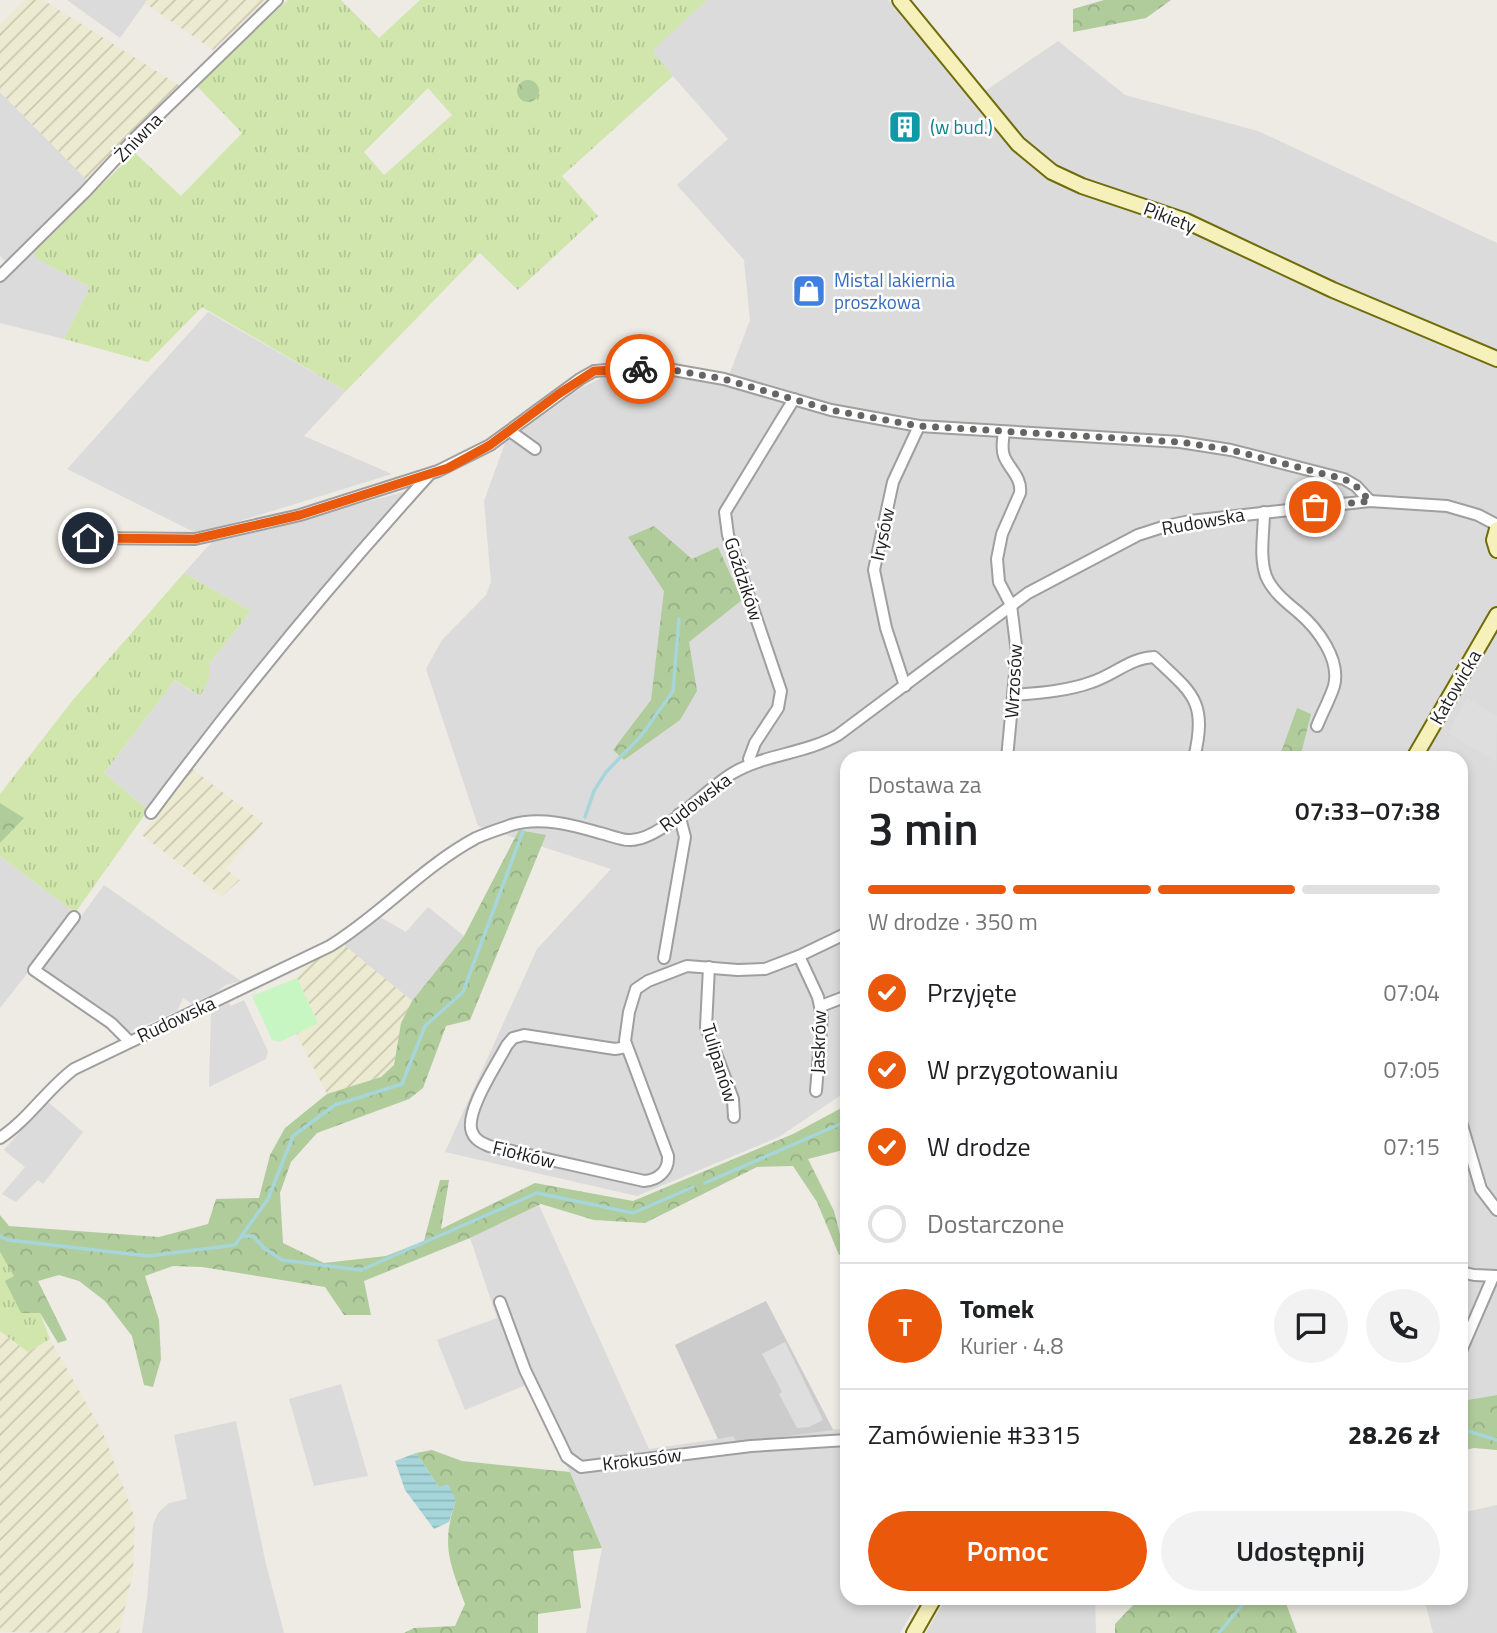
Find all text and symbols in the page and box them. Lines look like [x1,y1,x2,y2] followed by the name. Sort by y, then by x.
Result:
[107,105,169,168] street label: Żniwna
[886,108,924,146] building icon: (w bud.)
[930,112,993,141] place label: (w bud.)
[1140,193,1201,240] street label: Pikiety
[834,265,955,316] place label: Mistal lakiernia proszkowa
[790,272,828,310] shop icon: Mistal lakiernia proszkowa
[605,334,675,404] courier
[621,350,659,388] icon: bike
[1285,477,1345,537] pin
[1296,488,1334,526] icon: bag
[1159,499,1247,542] street label: Rudowska
[862,505,901,563] street label: Irysów
[58,508,118,568] pin
[69,519,107,557] icon: home
[717,533,772,624] street label: Goździków
[996,643,1029,719] street label: Wrzosów
[1421,643,1488,730] street label: Katowicka
[653,765,737,838] street label: Rudowska
[868,767,981,802] text: Dostawa za
[1295,791,1440,830] text: 07:33–07:38
[868,793,979,863] text: 3 min
[868,904,1038,939] text: W drodze · 350 m
[927,973,1017,1012] text: Przyjęte
[868,974,906,1012] icon: check
[1383,975,1440,1010] text: 07:04
[132,988,220,1049] street label: Rudowska
[802,1010,833,1074] street label: Jaskrów
[695,1020,746,1106] street label: Tulipanów
[927,1050,1118,1089] text: W przygotowaniu
[868,1051,906,1089] icon: check
[1383,1052,1440,1087] text: 07:05
[927,1127,1031,1166] text: W drodze
[868,1128,906,1166] icon: check
[1383,1129,1440,1164] text: 07:15
[490,1132,558,1175] street label: Fiołków
[927,1204,1064,1243] text: Dostarczone
[960,1289,1034,1328] text: Tomek
[1274,1289,1348,1363] button: chat
[1366,1289,1440,1363] button: phone
[898,1307,912,1346] text: T
[960,1328,1063,1363] text: Kurier · 4.8
[868,1415,1080,1454] text: Zamówienie #3315
[1348,1415,1440,1454] text: 28.26 zł
[601,1439,683,1478] street label: Krokusów
[868,1511,1147,1591] button: Pomoc
[1161,1511,1440,1591] button: Udostępnij

